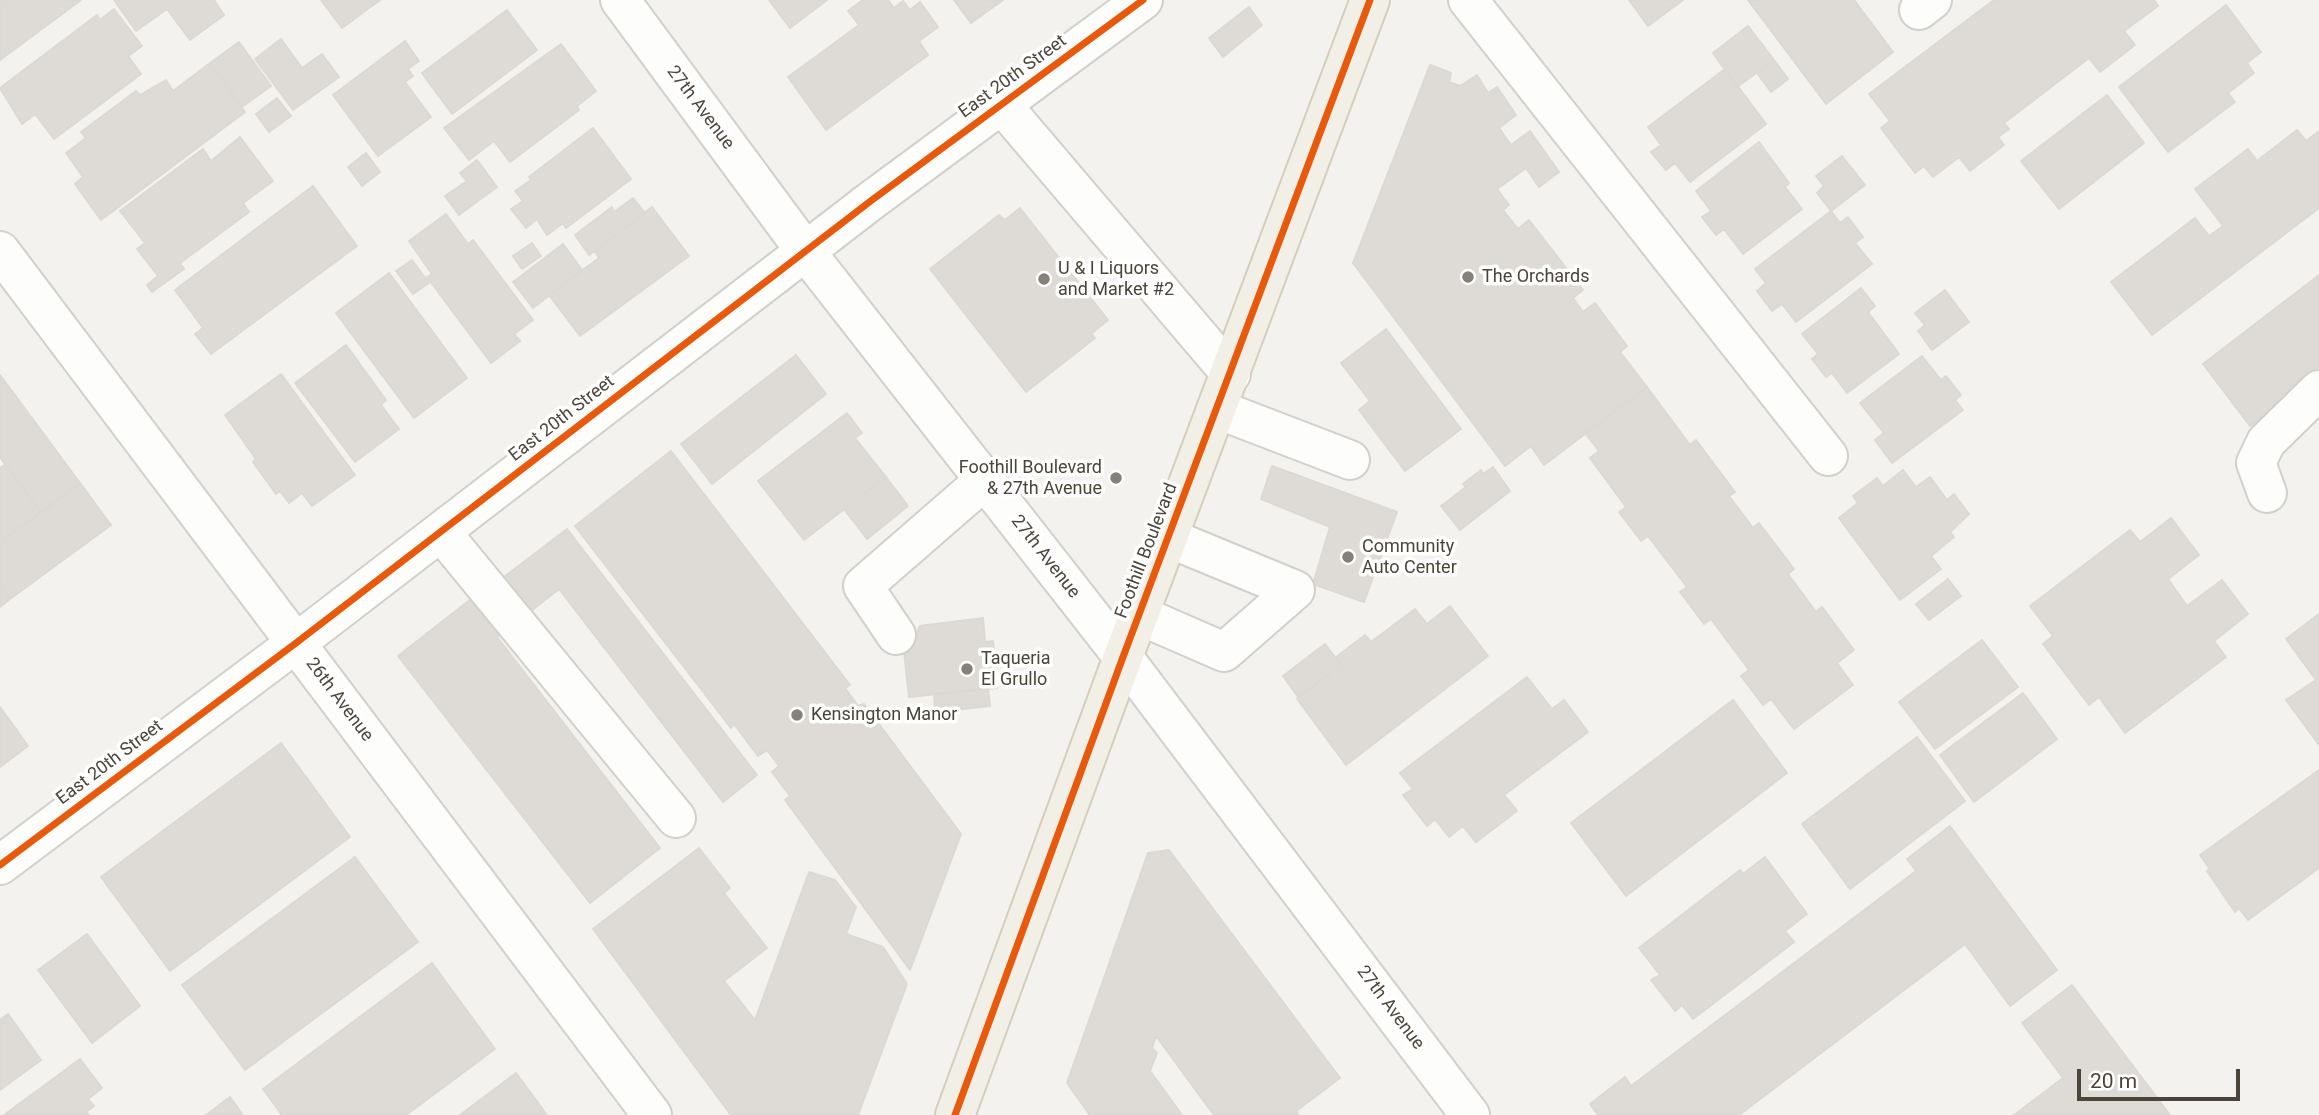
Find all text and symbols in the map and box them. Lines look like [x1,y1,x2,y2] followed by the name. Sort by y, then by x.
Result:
[955,31,1071,123] street label: East 20th Street
[661,62,739,154] street label: 27th Avenue
[1058,258,1174,300] place label: U & I Liquors and Market #2
[1482,266,1589,288] place label: The Orchards
[1460,269,1476,285] marker: The Orchards
[1036,271,1052,287] marker: U & I Liquors and Market #2
[505,371,619,467] street label: East 20th Street
[959,457,1102,500] place label: Foothill Boulevard & 27th Avenue
[1108,470,1124,486] marker: Foothill Boulevard & 27th Avenue
[1111,480,1183,622] street label: Foothill Boulevard
[1006,511,1084,603] street label: 27th Avenue
[1362,536,1457,578] place label: Community Auto Center
[1340,549,1356,565] marker: Community Auto Center
[981,648,1051,690] place label: Taqueria El Grullo
[300,654,378,746] street label: 26th Avenue
[959,661,975,677] marker: Taqueria El Grullo
[811,704,957,726] place label: Kensington Manor
[789,707,805,723] marker: Kensington Manor
[53,716,167,810] street label: East 20th Street
[1351,962,1429,1054] street label: 27th Avenue
[2081,1056,2244,1100] scale bar
[2090,1069,2137,1093] text: 20 m

